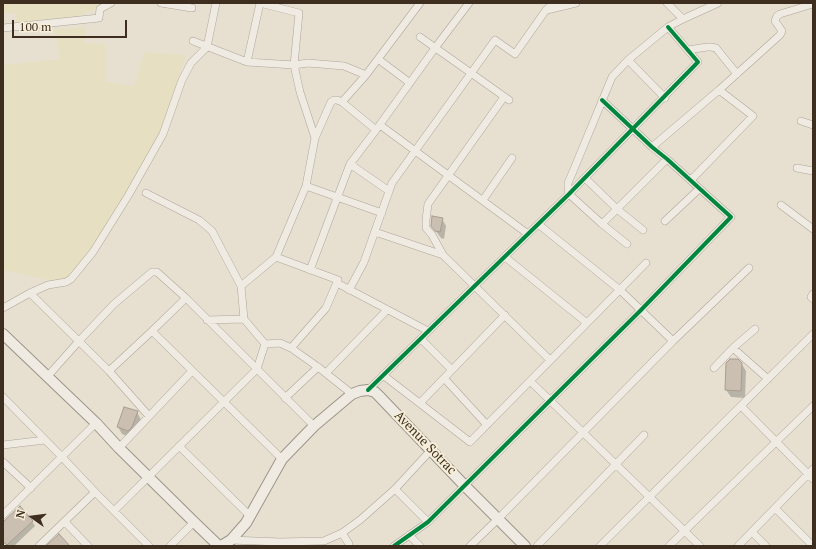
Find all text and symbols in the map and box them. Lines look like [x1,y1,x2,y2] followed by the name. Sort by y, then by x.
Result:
[14,12,129,38] scale bar
[19,19,51,34] text: 100 m
[391,408,459,478] street label: Avenue Sotrac
[12,497,52,537] north arrow
[13,508,28,520] text: N

